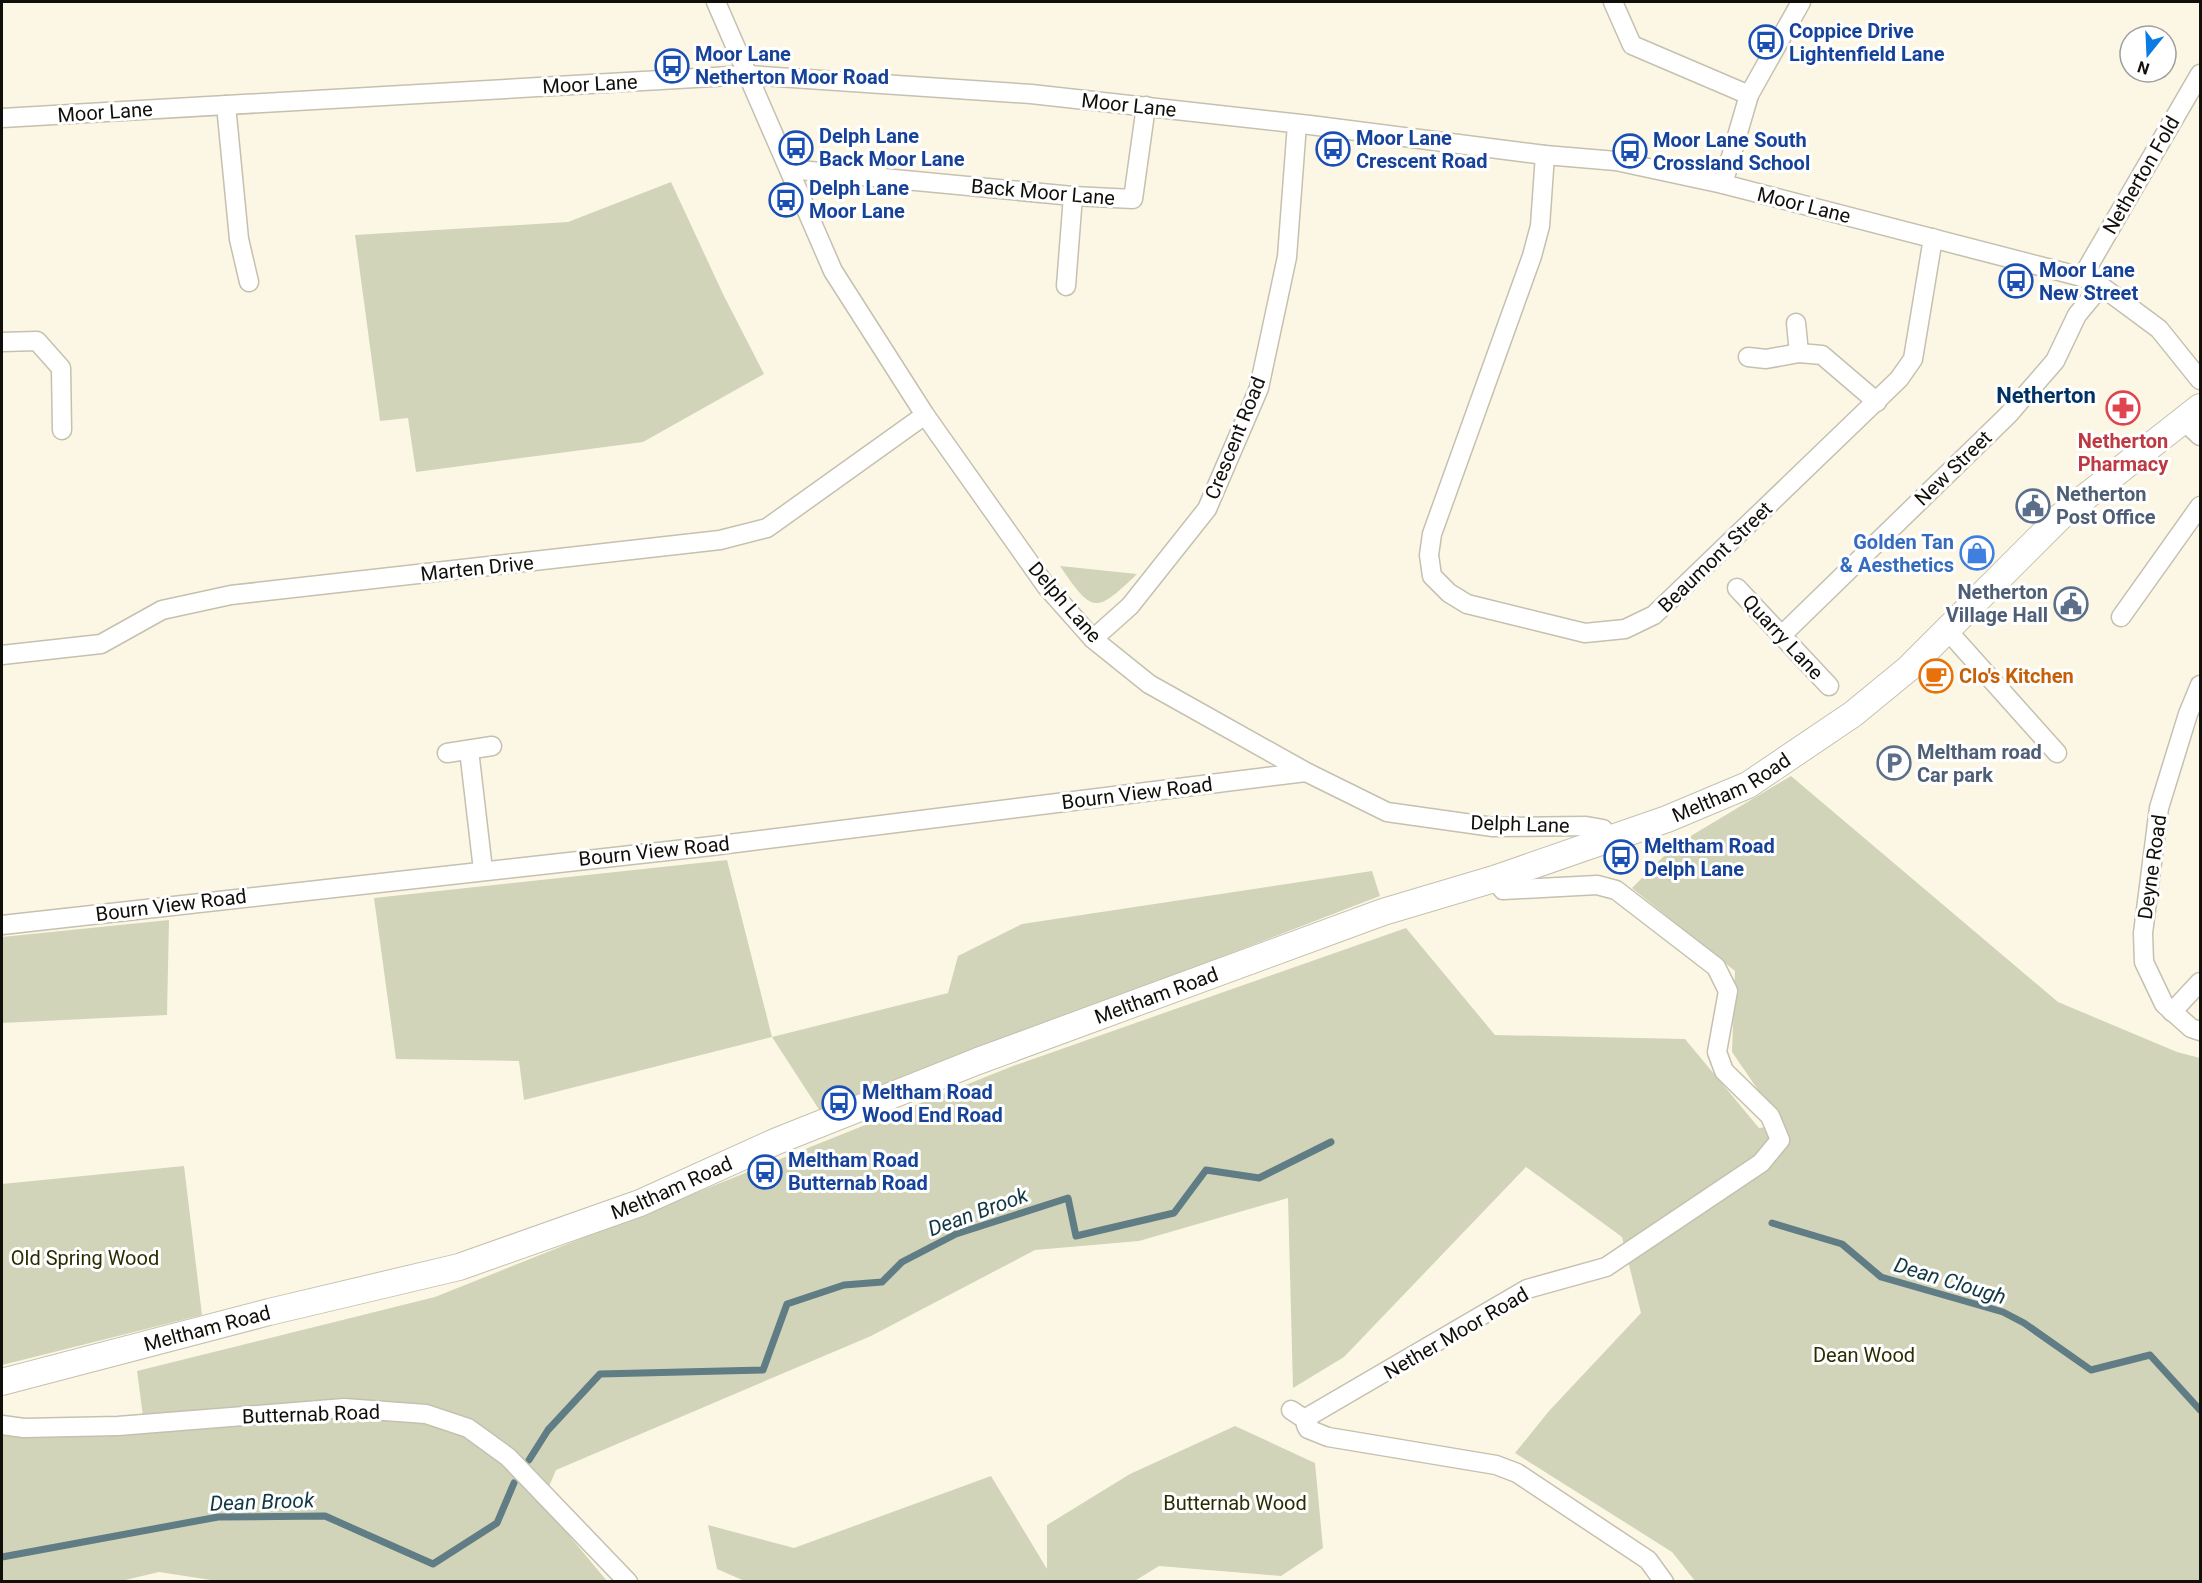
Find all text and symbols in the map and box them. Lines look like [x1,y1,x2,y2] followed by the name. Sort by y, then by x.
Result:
[1789,19,1945,66] place label: Coppice Drive Lightenfield Lane
[1748,24,1784,60] bus stop icon: Coppice Drive Lightenfield Lane
[2118,24,2178,84] north arrow
[695,42,889,89] place label: Moor Lane Netherton Moor Road
[654,48,690,84] bus stop icon: Moor Lane Netherton Moor Road
[2135,57,2152,79] text: N
[542,70,638,98] street label: Moor Lane
[1080,88,1178,122] street label: Moor Lane
[57,97,153,127] street label: Moor Lane
[2097,112,2185,238] street label: Netherton Fold
[819,124,965,171] place label: Delph Lane Back Moor Lane
[1356,126,1488,173] place label: Moor Lane Crescent Road
[1653,128,1810,175] place label: Moor Lane South Crossland School
[778,130,814,166] bus stop icon: Delph Lane Back Moor Lane
[1315,131,1351,167] bus stop icon: Moor Lane Crescent Road
[1612,133,1648,169] bus stop icon: Moor Lane South Crossland School
[970,174,1116,210] street label: Back Moor Lane
[809,176,909,223] place label: Delph Lane Moor Lane
[768,182,804,218] bus stop icon: Delph Lane Moor Lane
[1755,182,1853,228] street label: Moor Lane
[2039,258,2138,305] place label: Moor Lane New Street
[1998,263,2034,299] bus stop icon: Moor Lane New Street
[1200,373,1270,503] street label: Crescent Road
[1996,383,2096,408] district label: Netherton
[2105,390,2141,426] pharmacy icon: Netherton Pharmacy
[1910,425,1996,511] street label: New Street
[2078,429,2169,476] place label: Netherton Pharmacy
[2056,482,2156,529] place label: Netherton Post Office
[2015,488,2051,524] public building icon: Netherton Post Office
[1653,497,1777,617] street label: Beaumont Street
[1840,530,1954,577] place label: Golden Tan & Aesthetics
[1959,535,1995,571] shop icon: Golden Tan & Aesthetics
[419,550,535,586] street label: Marten Drive
[1023,557,1107,647] street label: Delph Lane
[1946,580,2048,627] place label: Netherton Village Hall
[2053,586,2089,622] public building icon: Netherton Village Hall
[1738,590,1828,684] street label: Quarry Lane
[1918,658,1954,694] cafe icon: Clo's Kitchen
[1959,664,2074,688] place label: Clo's Kitchen
[1917,740,2042,787] place label: Meltham road Car park
[1876,745,1912,781] parking icon: Meltham road Car park
[1668,748,1795,827] street label: Meltham Road
[1060,772,1214,814] street label: Bourn View Road
[1470,810,1570,838] street label: Delph Lane
[2133,813,2171,921] street label: Deyne Road
[577,831,731,871] street label: Bourn View Road
[1644,834,1775,881] place label: Meltham Road Delph Lane
[1603,839,1639,875] bus stop icon: Meltham Road Delph Lane
[94,884,248,926] street label: Bourn View Road
[1091,962,1221,1029] street label: Meltham Road
[862,1080,1003,1127] place label: Meltham Road Wood End Road
[821,1085,857,1121] bus stop icon: Meltham Road Wood End Road
[788,1148,928,1195] place label: Meltham Road Butternab Road
[608,1151,736,1224] street label: Meltham Road
[747,1154,783,1190] bus stop icon: Meltham Road Butternab Road
[925,1183,1032,1241] water label: Dean Brook
[11,1246,159,1270] park label: Old Spring Wood
[1891,1253,2009,1309] water label: Dean Clough
[1380,1282,1532,1384] street label: Nether Moor Road
[141,1300,273,1356] street label: Meltham Road
[1813,1343,1915,1367] park label: Dean Wood
[242,1400,380,1428] street label: Butternab Road
[209,1488,315,1516] water label: Dean Brook
[1163,1491,1307,1515] park label: Butternab Wood

